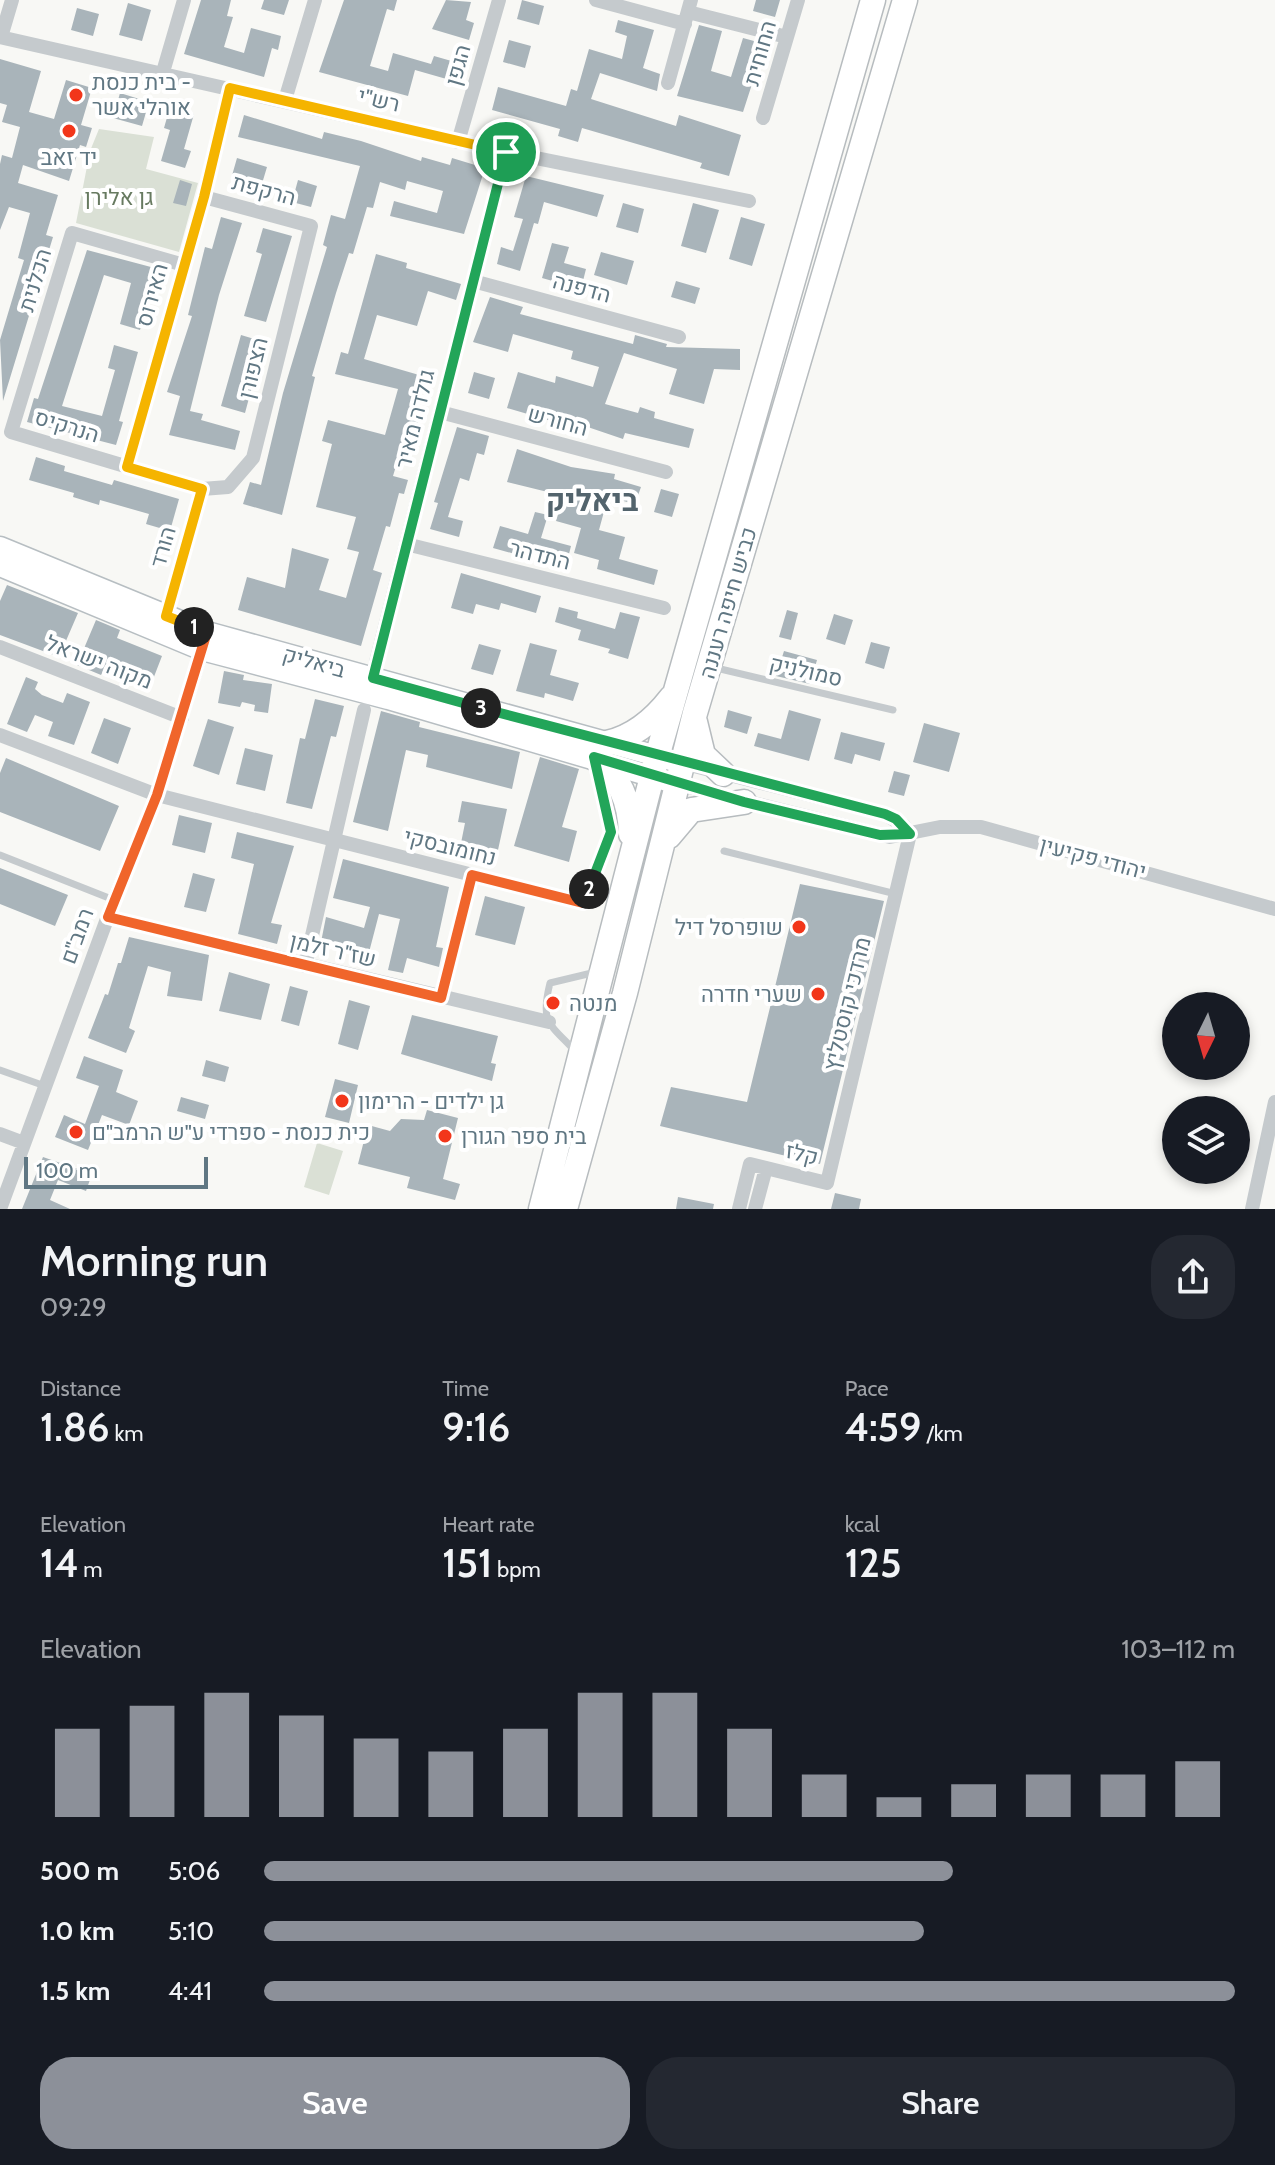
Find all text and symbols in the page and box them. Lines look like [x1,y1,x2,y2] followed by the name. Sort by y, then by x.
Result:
[738,17,782,89] street label: החוחית
[439,41,477,89] street label: הגפן
[92,69,191,121] place label: בית כנסת - אוהלי אשר
[356,82,402,118] street label: רש"י
[67,86,85,104] marker: בית כנסת - אוהלי אשר
[472,118,540,186] pin
[60,122,78,140] marker: יד זאב
[484,130,528,174] icon: arrive
[41,144,97,171] place label: יד זאב
[229,169,299,211] street label: הרקפת
[85,184,153,211] park label: גן אלירן
[13,245,57,315] street label: הכלנית
[130,260,174,330] street label: האירוס
[550,267,614,309] street label: הדפנה
[232,334,274,402] street label: הצפורן
[390,367,440,471] street label: גולדה מאיר
[525,400,591,442] street label: החורש
[31,403,103,449] street label: הנרקיס
[546,482,638,519] district label: ביאליק
[144,523,182,571] street label: הורד
[693,524,763,682] street label: כביש חיפה רעננה
[507,534,573,576] street label: התדהר
[174,607,214,647] pin: 1
[190,613,198,640] text: 1
[42,629,156,695] street label: מקוה ישראל
[280,640,349,684] street label: ביאליק
[767,650,845,692] street label: סמולניק
[461,688,501,728] pin: 3
[475,694,487,721] text: 3
[401,823,499,871] street label: נחומובסקי
[1037,831,1149,885] street label: יהודי פקיעין
[569,869,609,909] pin: 2
[583,875,595,902] text: 2
[54,904,100,968] street label: רמב"ם
[675,914,783,941] place label: שופרסל דיל
[790,918,808,936] marker: שופרסל דיל
[287,927,379,973] street label: שז"ר זלמן
[817,934,877,1074] street label: מרדכי קוסטליץ
[701,981,802,1008] place label: שערי חדרה
[809,985,827,1003] marker: שערי חדרה
[569,990,617,1017] place label: מנטה
[1162,992,1250,1080] north arrow
[1162,992,1250,1184] map controls
[544,994,562,1012] marker: מנטה
[358,1088,504,1115] place label: גן ילדים - הרימון
[333,1092,351,1110] marker: גן ילדים - הרימון
[1162,1096,1250,1184] button: layers
[92,1119,370,1146] place label: כית כנסת - ספרדי ע"ש הרמב"ם
[67,1123,85,1141] marker: כית כנסת - ספרדי ע"ש הרמב"ם
[461,1123,587,1150] place label: בית ספר הגורן
[436,1127,454,1145] marker: בית ספר הגורן
[783,1137,821,1171] street label: קלז
[24,1153,208,1189] scale bar
[36,1157,98,1184] text: 100 m
[40,1234,268,1287] text: Morning run
[1151,1235,1235,1319] button: share
[40,1291,107,1323] text: 09:29
[40,1375,121,1402] text: Distance
[442,1375,489,1402] text: Time
[845,1375,889,1402] text: Pace
[40,1402,110,1451] text: 1.86
[442,1402,510,1451] text: 9:16
[845,1402,922,1451] text: 4:59
[110,1420,144,1447] text: km
[922,1420,963,1447] text: /km
[40,1511,126,1538] text: Elevation
[442,1511,534,1538] text: Heart rate
[845,1511,880,1538] text: kcal
[40,1538,78,1587] text: 14
[442,1538,492,1587] text: 151
[845,1538,901,1587] text: 125
[78,1556,103,1583] text: m
[492,1556,541,1583] text: bpm
[40,1633,142,1665] text: Elevation
[1121,1633,1235,1665] text: 103–112 m
[40,1855,119,1887] text: 500 m
[168,1855,220,1887] text: 5:06
[40,1915,115,1947] text: 1.0 km
[168,1915,214,1947] text: 5:10
[40,1975,110,2007] text: 1.5 km
[168,1975,212,2007] text: 4:41
[40,2057,630,2149] button: Save
[646,2057,1235,2149] button: Share

